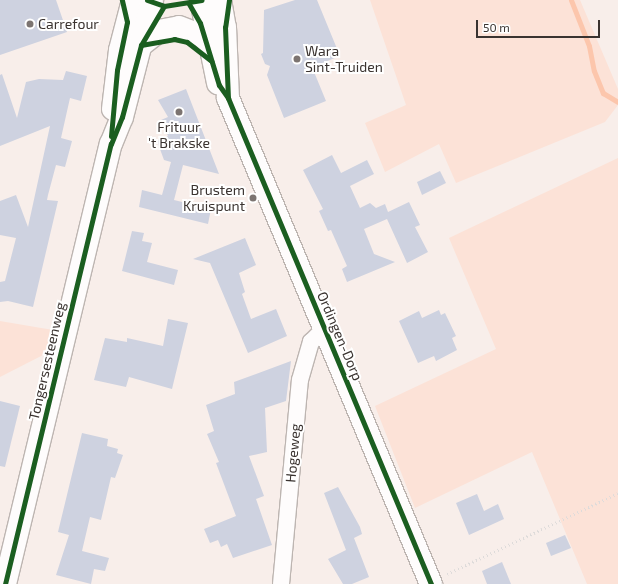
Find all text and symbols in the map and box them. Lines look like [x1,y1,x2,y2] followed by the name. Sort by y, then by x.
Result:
[478,12,602,38] scale bar
[38,16,99,32] place label: Carrefour
[25,19,35,29] marker: Carrefour
[483,20,510,34] text: 50 m
[305,43,383,76] place label: Wara Sint-Truiden
[292,54,302,64] marker: Wara Sint-Truiden
[174,107,184,117] marker: Frituur 't Brakske
[148,119,210,152] place label: Frituur 't Brakske
[183,182,245,214] place label: Brustem Kruispunt
[248,193,258,203] marker: Brustem Kruispunt
[314,289,366,383] street label: Ordingen-Dorp
[25,300,69,422] street label: Tongersesteenweg
[282,423,304,483] street label: Hogeweg

